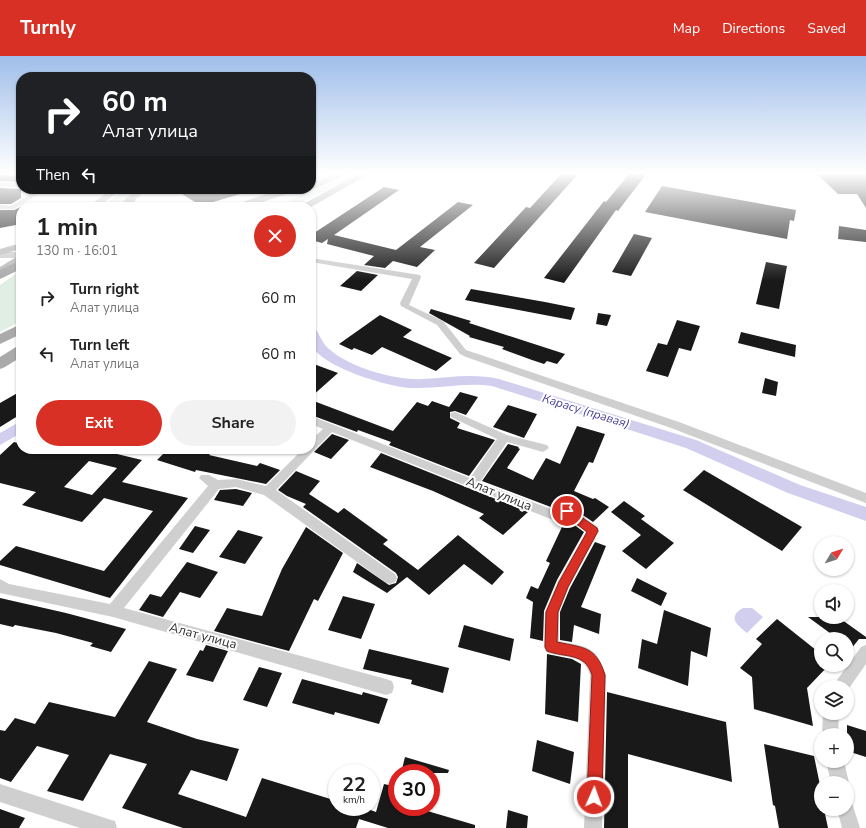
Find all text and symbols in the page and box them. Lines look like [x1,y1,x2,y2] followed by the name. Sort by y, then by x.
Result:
[20,15,76,41] text: Turnly
[673,19,700,38] text: Map
[722,19,785,38] text: Directions
[807,19,846,38] text: Saved
[102,83,168,121] text: 60 m
[36,88,88,140] icon: right
[102,119,198,143] text: Алат улица
[78,164,100,186] icon: left
[36,165,70,185] text: Then
[36,211,98,243] text: 1 min
[254,215,296,257] button: close
[36,242,118,260] text: 130 m · 16:01
[70,279,139,299] text: Turn right
[36,287,58,309] icon: right
[261,288,296,308] text: 60 m
[70,299,139,317] text: Алат улица
[70,335,129,355] text: Turn left
[36,343,58,365] icon: left
[261,344,296,364] text: 60 m
[70,355,139,373] text: Алат улица
[540,390,632,432] water label: Карасу (правая)
[36,400,162,446] button: Exit
[170,400,296,446] button: Share
[463,473,535,515] street label: Алат улица
[550,494,584,528] pin
[556,500,578,522] icon: arrive
[814,536,854,576] north arrow
[814,536,854,816] map controls
[814,584,854,624] button: sound
[167,618,239,654] street label: Алат улица
[814,632,854,672] button: search
[814,680,854,720] button: layers
[814,728,854,768] button: +
[388,764,440,816] speed limit sign: 30
[342,771,366,798] text: 22
[573,776,615,818] position arrow
[814,776,854,816] button: −
[343,793,365,807] text: km/h

